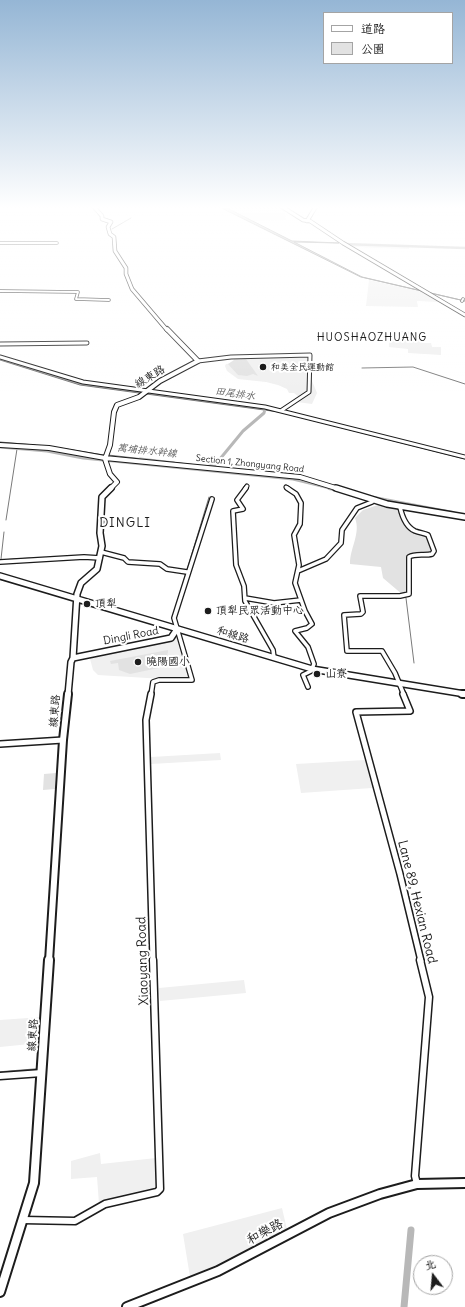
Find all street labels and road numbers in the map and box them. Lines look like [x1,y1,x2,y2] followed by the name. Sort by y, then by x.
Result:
[132,363,168,391] street label: 線東路
[195,453,305,475] street label: Section 1, Zhongyang Road
[102,624,160,648] street label: Dingli Road
[215,624,251,646] street label: 和線路
[47,694,63,728] street label: 線東路
[394,839,440,965] street label: Lane 89, Hexian Road
[134,916,152,1006] street label: Xiaoyang Road
[25,1018,41,1052] street label: 線東路
[244,1216,286,1248] street label: 和樂路

